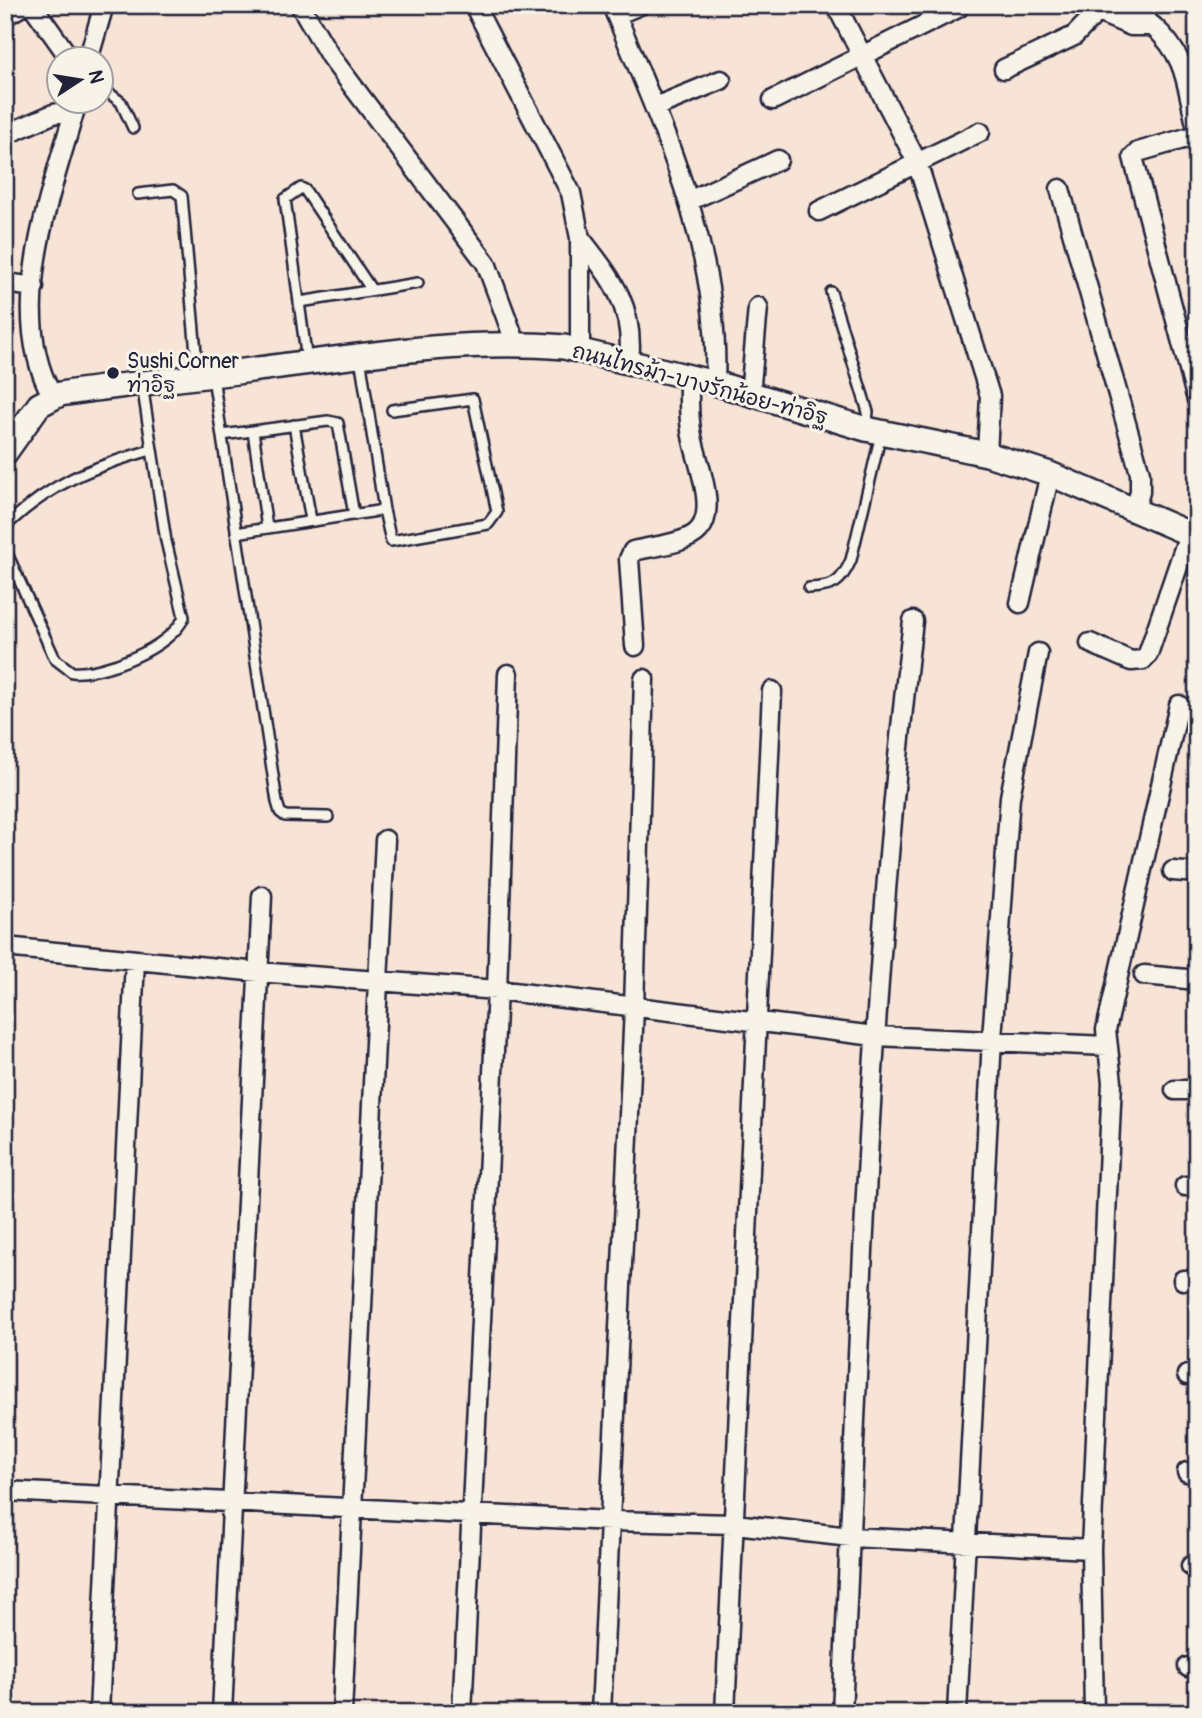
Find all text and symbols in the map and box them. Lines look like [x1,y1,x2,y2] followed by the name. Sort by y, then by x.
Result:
[46,46,116,116] north arrow
[83,68,109,86] text: N
[569,337,830,432] street label: ถนนไทรม้า-บางรักน้อย-ท่าอิฐ
[127,348,240,399] place label: Sushi Corner ท่าอิฐ
[105,365,121,381] marker: Sushi Corner ท่าอิฐ

